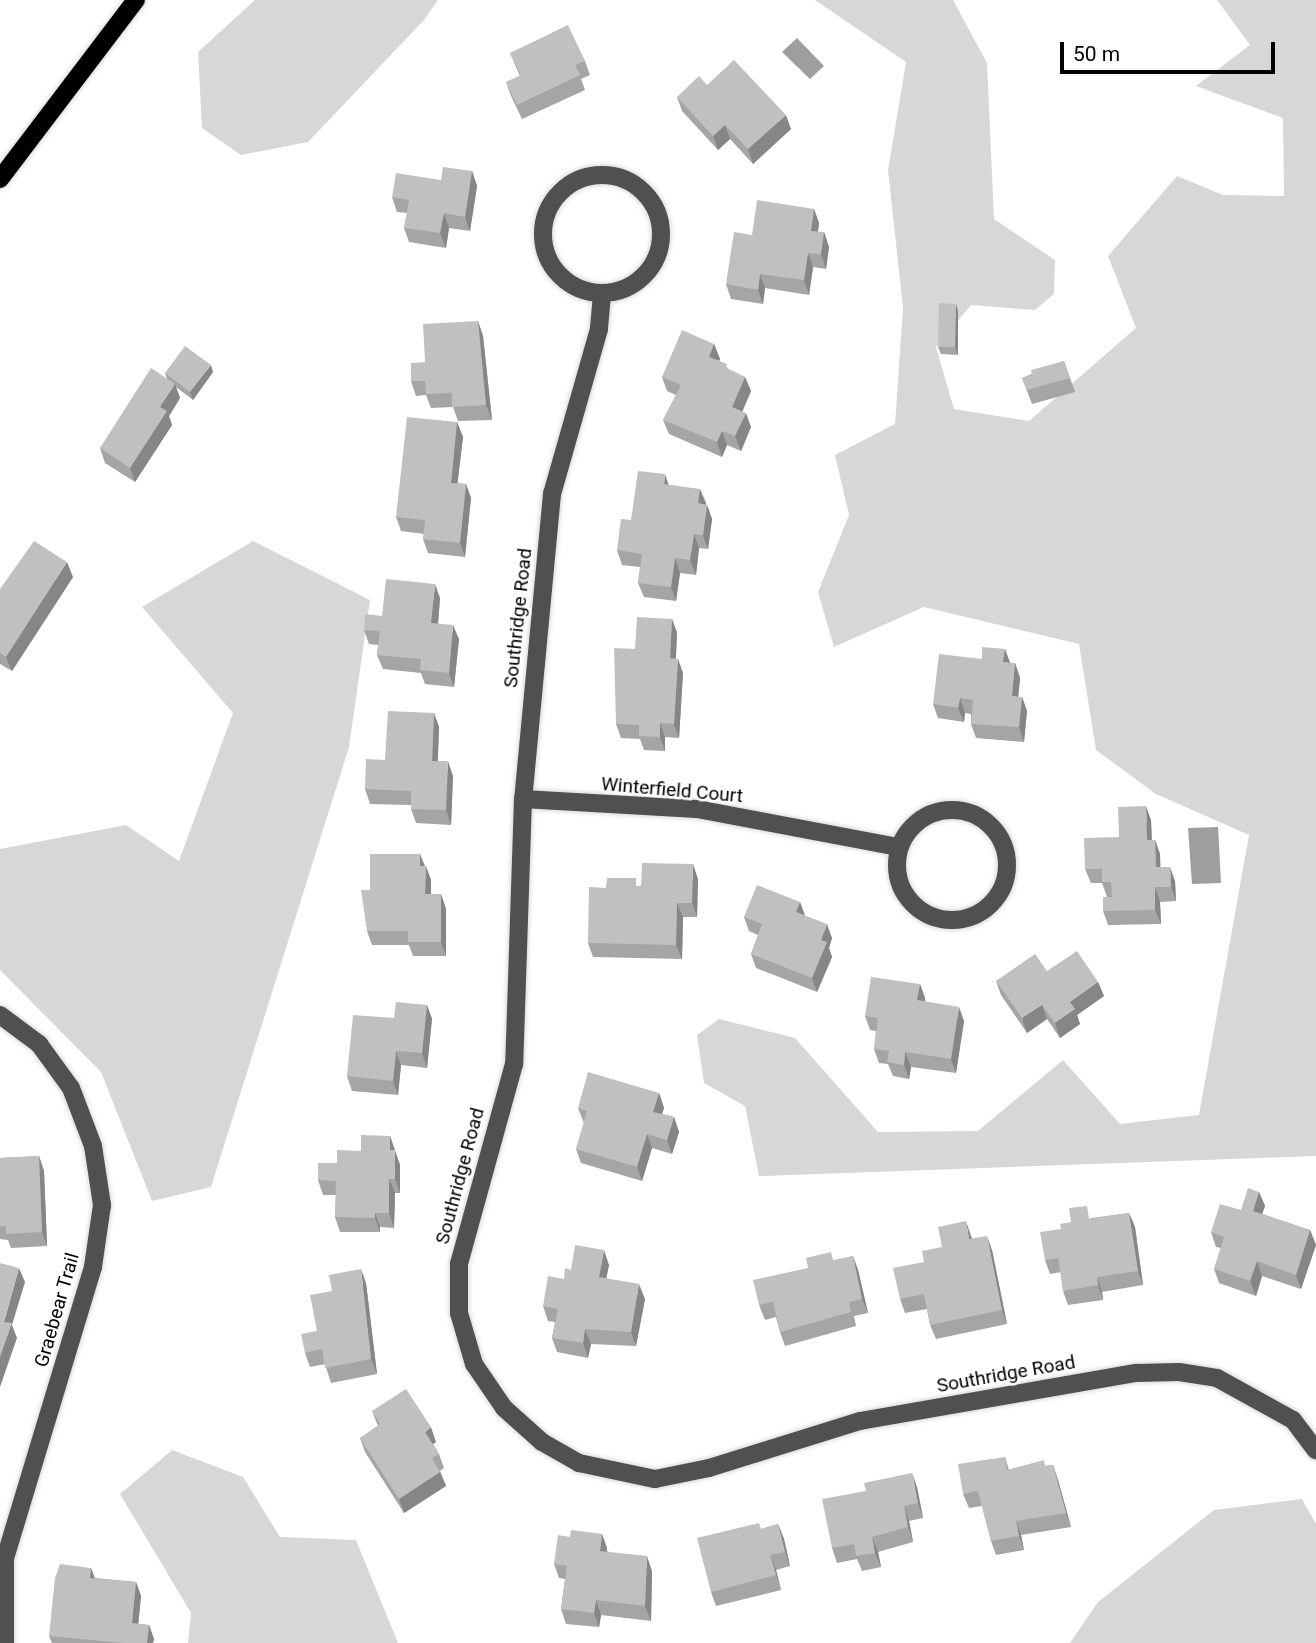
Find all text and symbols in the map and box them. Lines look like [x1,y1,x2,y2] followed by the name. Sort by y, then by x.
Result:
[1064,28,1279,72] scale bar
[1073,42,1120,66] text: 50 m
[499,547,537,689] street label: Southridge Road
[600,772,744,808] street label: Winterfield Court
[431,1105,489,1247] street label: Southridge Road
[30,1250,84,1370] street label: Graebear Trail
[935,1351,1077,1397] street label: Southridge Road

